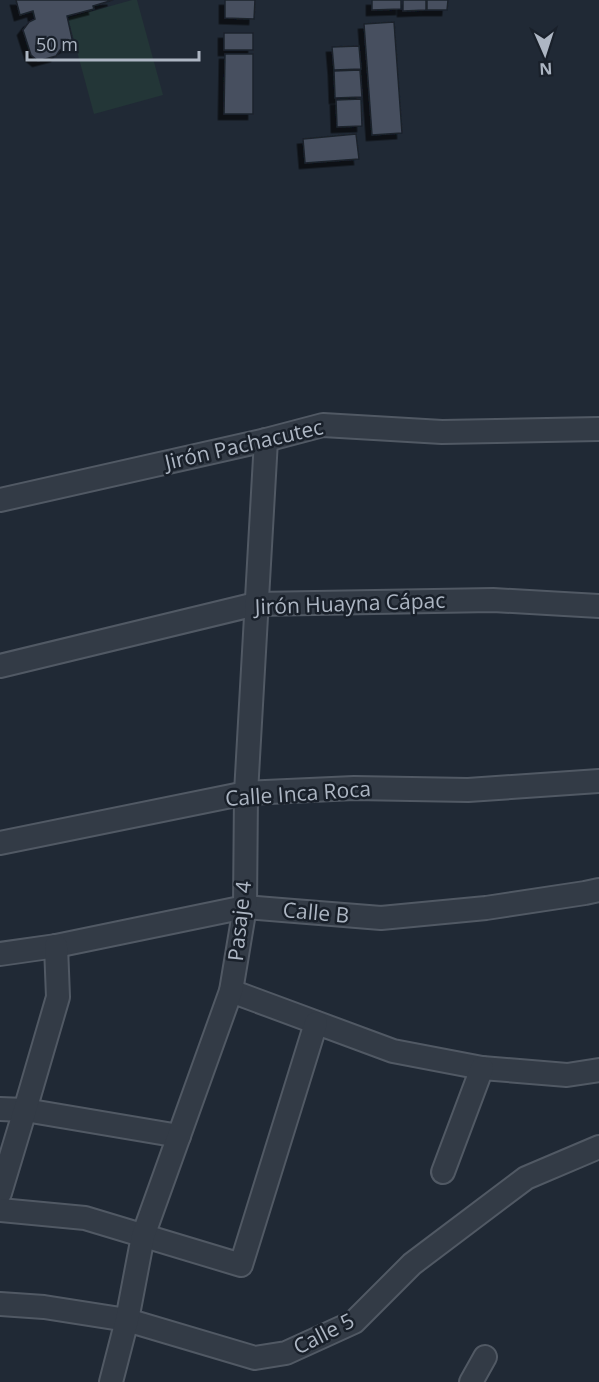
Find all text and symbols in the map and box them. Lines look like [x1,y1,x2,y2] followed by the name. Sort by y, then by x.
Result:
[27,24,200,62] scale bar
[515,24,575,84] north arrow
[36,32,78,56] text: 50 m
[539,58,553,80] text: N
[160,412,326,476] street label: Jirón Pachacutec
[252,586,446,620] street label: Jirón Huayna Cápac
[224,774,372,812] street label: Calle Inca Roca
[221,879,257,962] street label: Pasaje 4
[282,895,350,929] street label: Calle B
[288,1306,359,1360] street label: Calle 5

